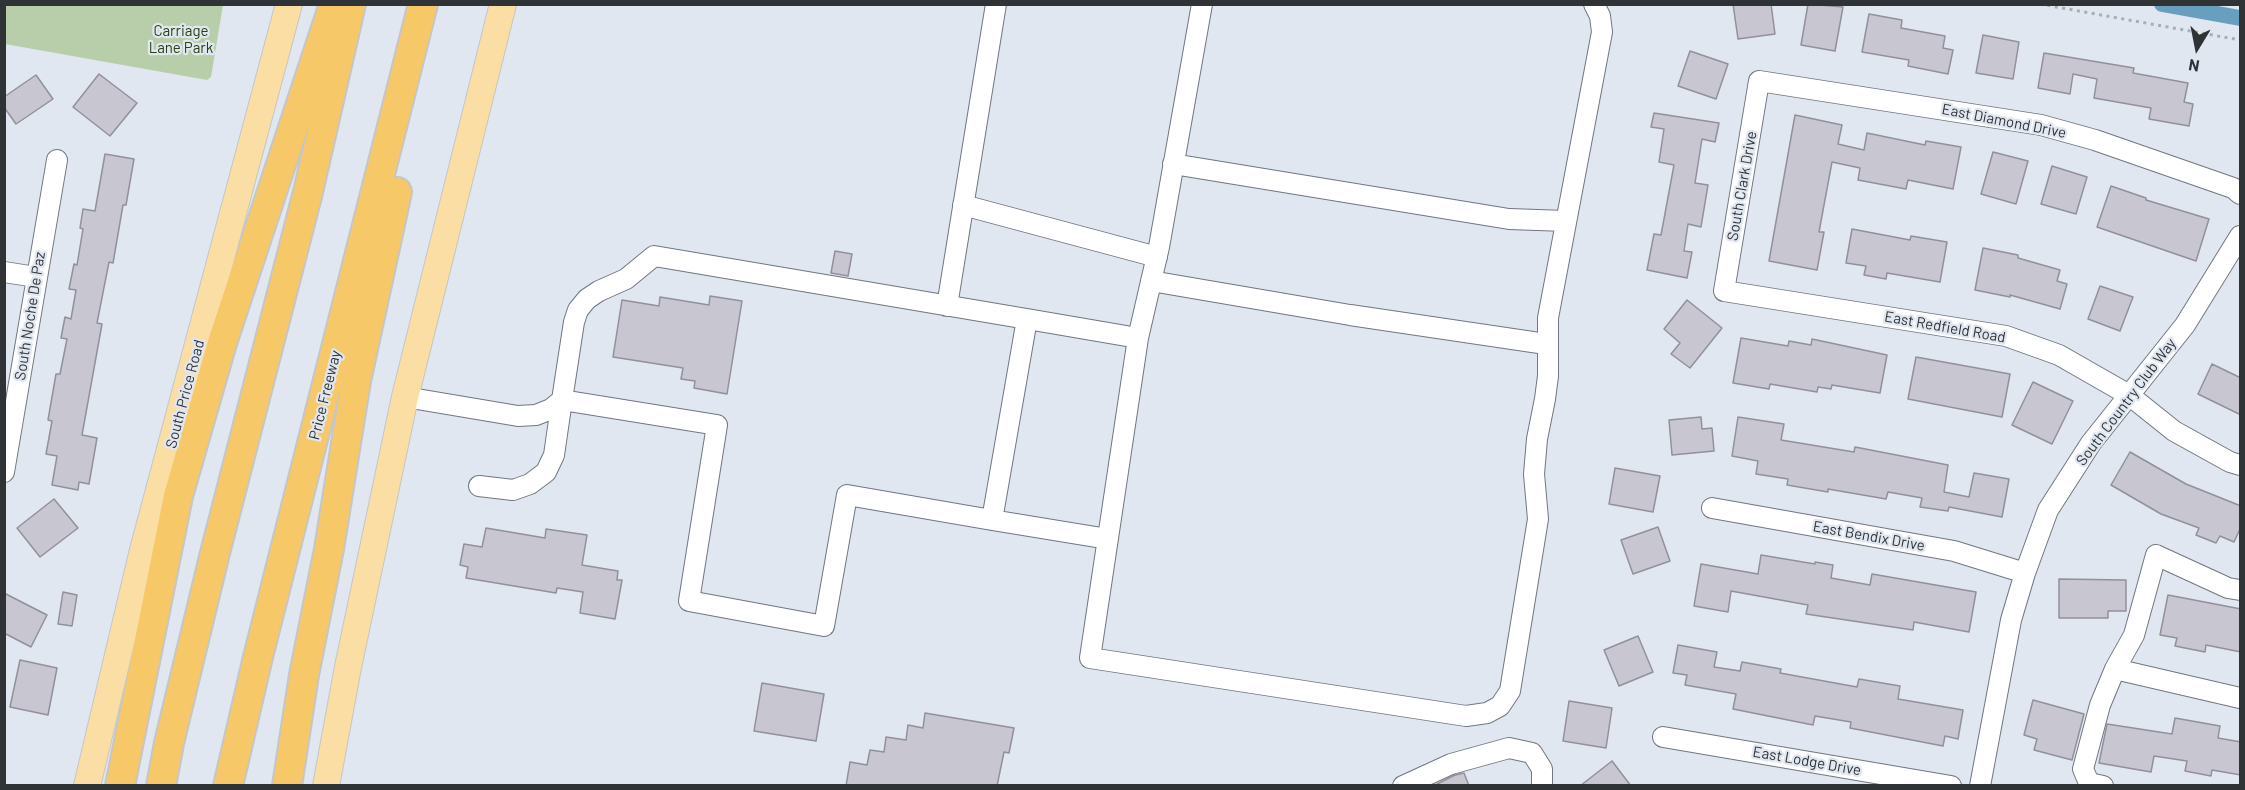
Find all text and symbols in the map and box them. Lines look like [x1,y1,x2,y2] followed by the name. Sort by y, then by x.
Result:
[2167,18,2227,78] north arrow
[149,22,213,57] park label: Carriage Lane Park
[2187,56,2201,76] text: N
[1940,100,2068,142] street label: East Diamond Drive
[1723,130,1761,242] street label: South Clark Drive
[11,250,49,382] street label: South Noche De Paz
[1883,307,2007,347] street label: East Redfield Road
[2072,335,2180,469] street label: South Country Club Way
[162,338,208,450] street label: South Price Road
[305,348,345,442] street label: Price Freeway
[1812,517,1926,555] street label: East Bendix Drive
[1751,743,1863,779] street label: East Lodge Drive

